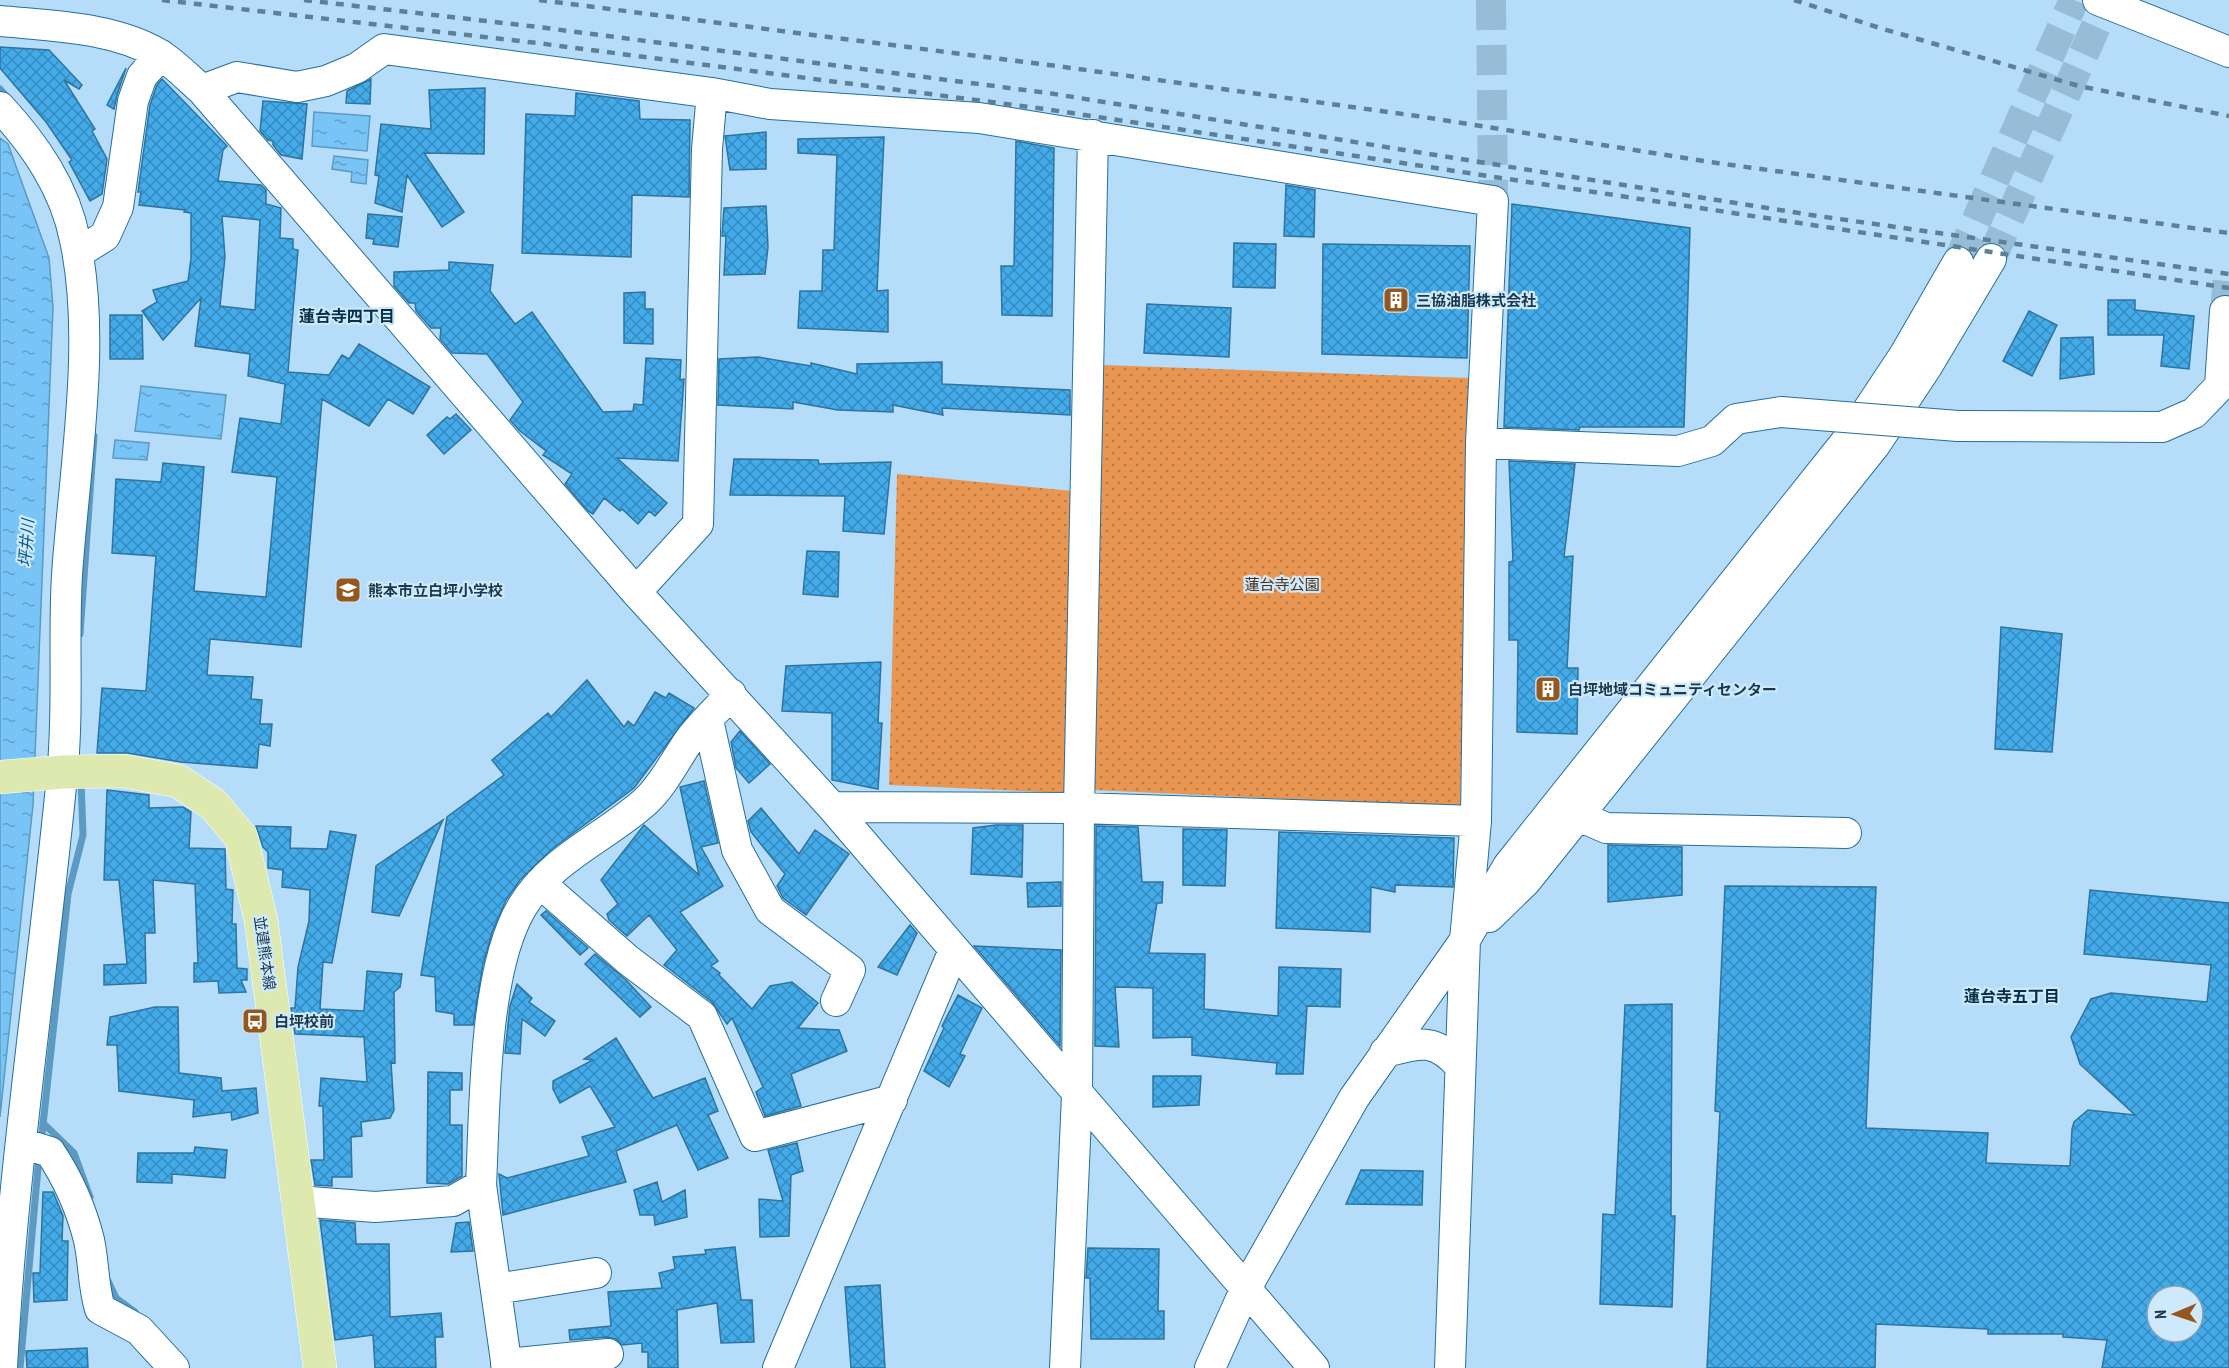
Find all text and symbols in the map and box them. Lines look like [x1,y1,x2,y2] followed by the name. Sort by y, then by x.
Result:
[1381,285,1411,315] building icon: 三協油脂株式会社
[1416,291,1536,310] place label: 三協油脂株式会社
[299,306,395,326] district label: 蓮台寺四丁目
[14,516,38,568] water label: 坪井川
[333,575,363,605] school or university icon: 熊本市立白坪小学校
[1244,575,1320,594] park label: 蓮台寺公園
[368,581,503,600] place label: 熊本市立白坪小学校
[1533,674,1563,704] building icon: 白坪地域コミュニティセンター
[1568,680,1777,699] place label: 白坪地域コミュニティセンター
[250,915,280,991] street label: 並建熊本線
[1964,986,2060,1006] district label: 蓮台寺五丁目
[240,1006,270,1036] bus stop icon: 白坪校前
[274,1012,334,1031] place label: 白坪校前
[2145,1284,2205,1344] north arrow
[2150,1310,2170,1319] text: N

